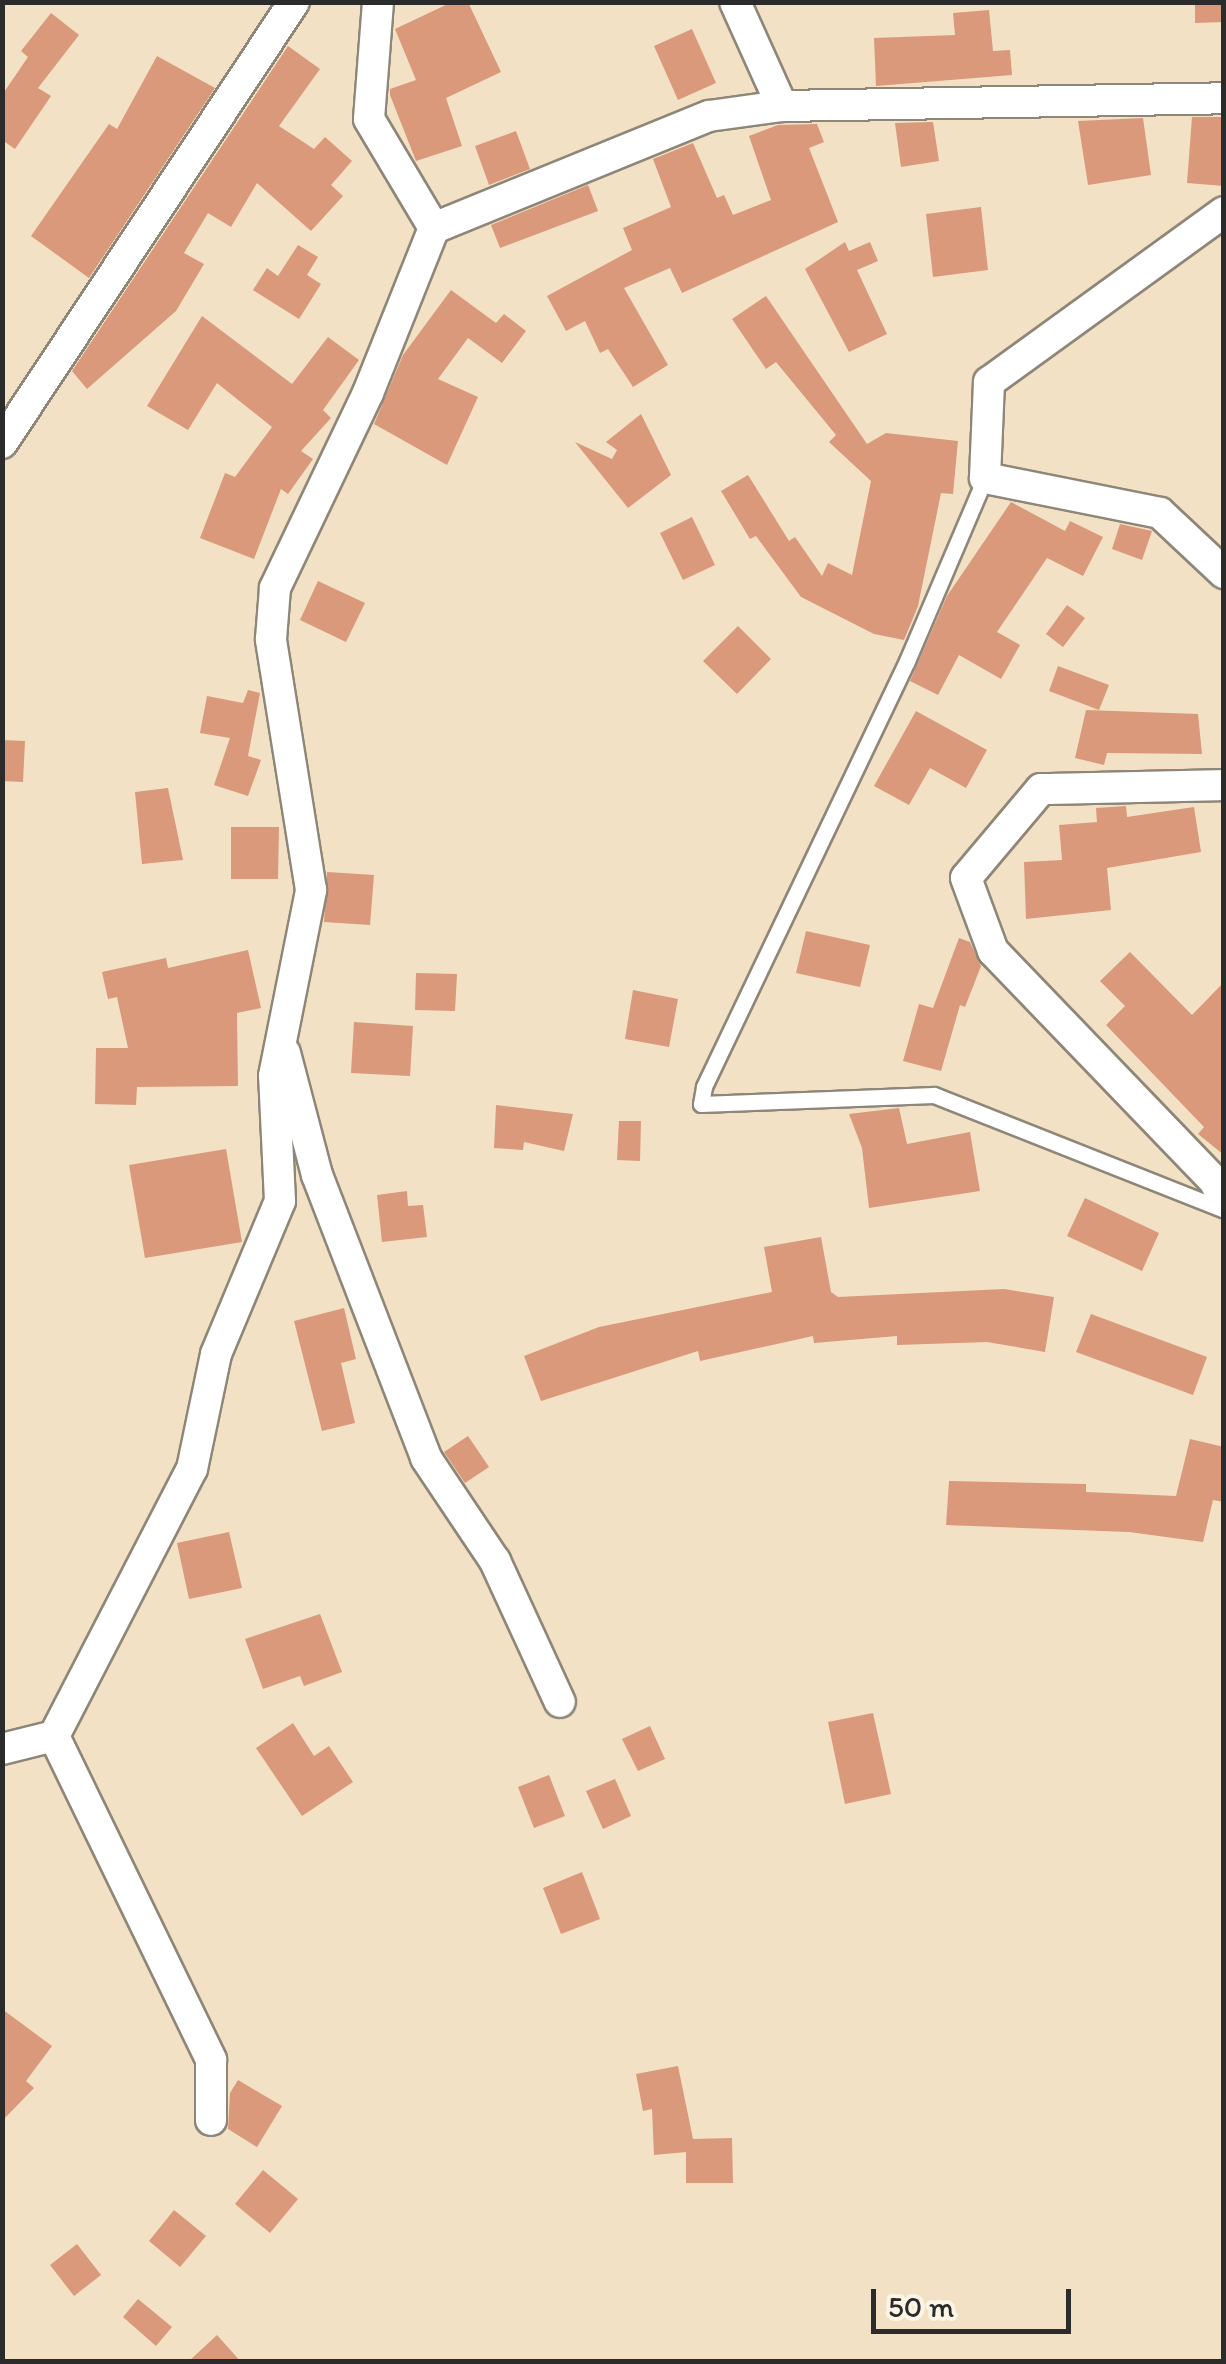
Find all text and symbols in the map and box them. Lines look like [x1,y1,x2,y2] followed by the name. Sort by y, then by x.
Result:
[876,2269,1076,2331] scale bar
[888,2288,954,2325] text: 50 m

